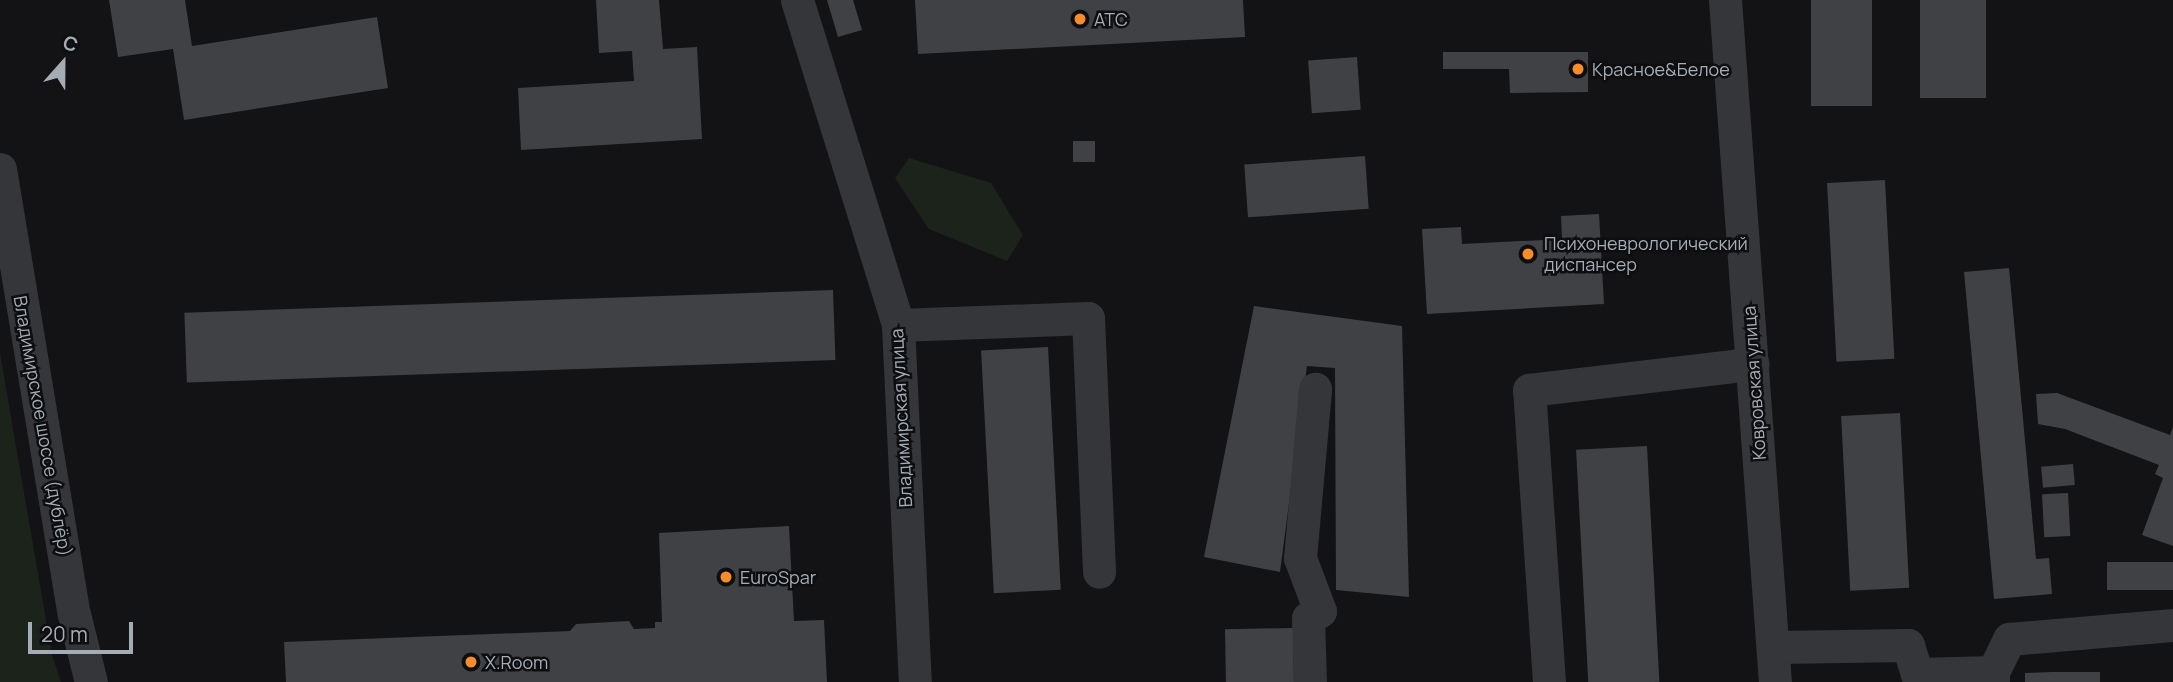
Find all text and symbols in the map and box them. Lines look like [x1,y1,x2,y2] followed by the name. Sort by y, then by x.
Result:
[1094,8,1128,30] place label: АТС
[1072,11,1088,27] marker: АТС
[28,28,98,98] north arrow
[59,29,82,58] text: С
[1592,58,1730,80] place label: Красное&Белое
[1570,61,1586,77] marker: Красное&Белое
[1544,233,1748,276] place label: Психоневрологический диспансер
[1518,244,1538,264] marker: Психоневрологический диспансер
[9,294,77,558] street label: Владимирское шоссе (дублёр)
[1738,305,1770,461] street label: Ковровская улица
[886,328,916,508] street label: Владимирская улица
[740,566,816,588] place label: EuroSpar
[718,569,734,585] marker: EuroSpar
[32,608,136,652] scale bar
[41,620,88,648] text: 20 m
[485,651,548,673] place label: Х.Room
[463,654,479,670] marker: Х.Room

